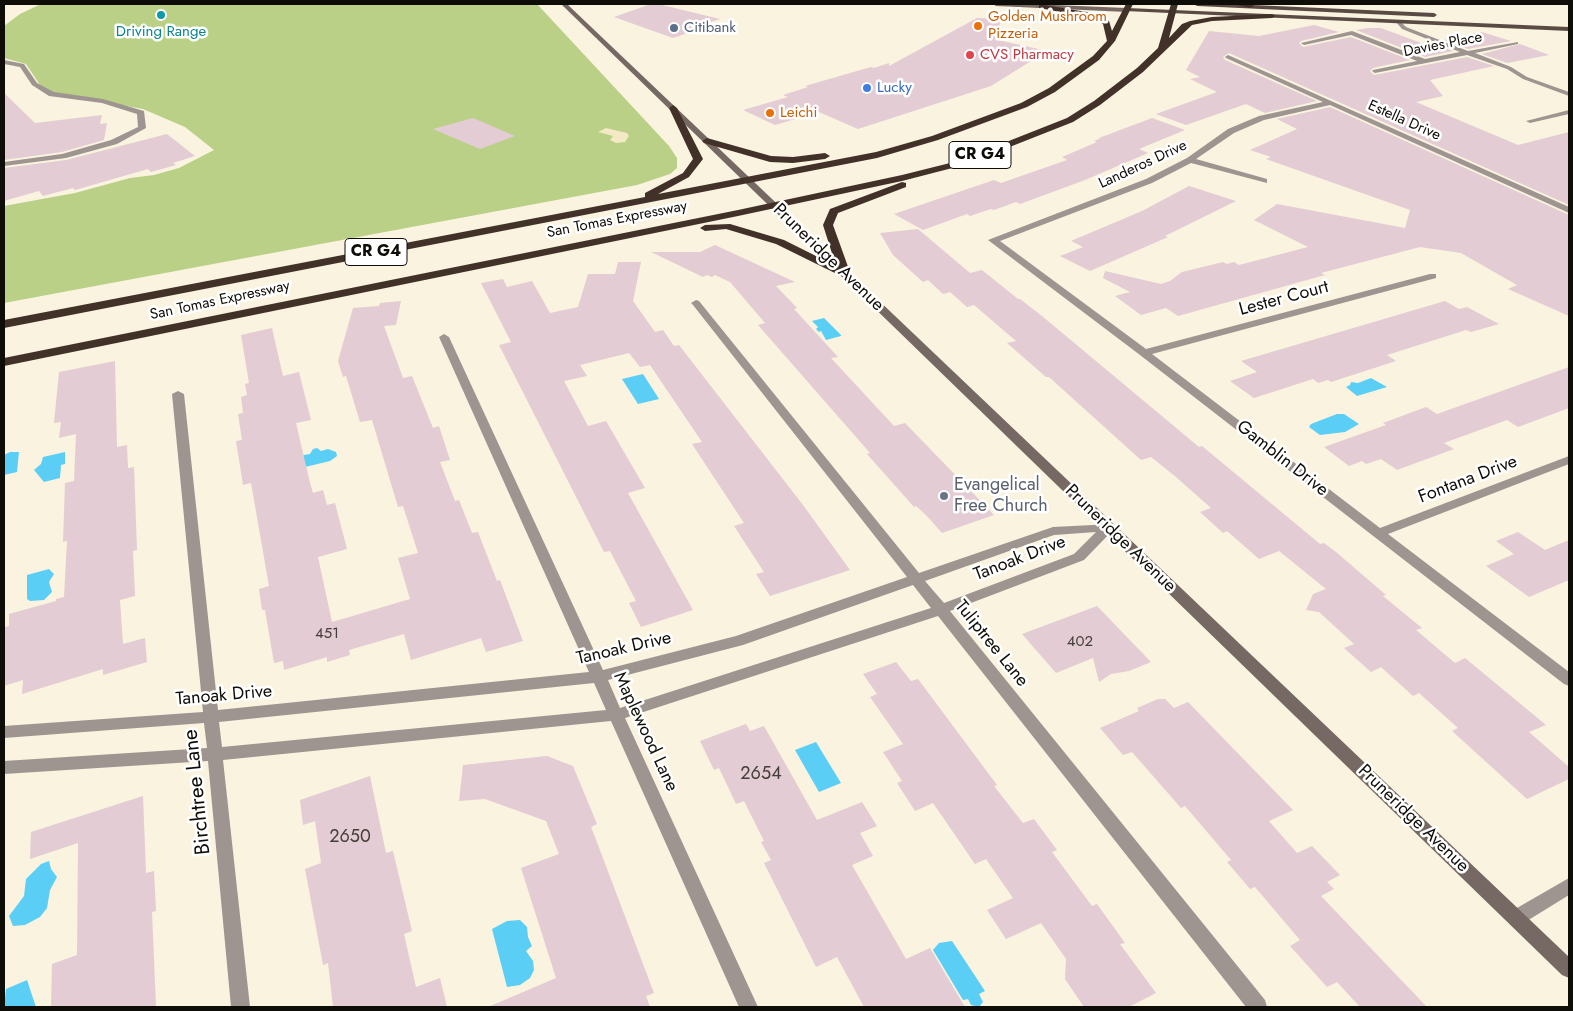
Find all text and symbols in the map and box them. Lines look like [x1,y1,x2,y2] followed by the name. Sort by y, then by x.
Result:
[988,8,1107,43] place label: Golden Mushroom Pizzeria
[155,9,167,21] marker: Driving Range
[684,19,736,37] place label: Citibank
[972,20,984,32] marker: Golden Mushroom Pizzeria
[668,22,680,34] marker: Citibank
[116,23,206,41] place label: Driving Range
[1402,29,1484,61] street label: Davies Place
[980,46,1074,64] place label: CVS Pharmacy
[964,49,976,61] marker: CVS Pharmacy
[877,79,912,97] place label: Lucky
[861,82,873,94] marker: Lucky
[1365,97,1443,145] street label: Estella Drive
[780,104,817,122] place label: Leichi
[764,107,776,119] marker: Leichi
[1096,137,1190,193] street label: Landeros Drive
[949,142,1011,168] road number: CR G4
[545,198,689,242] street label: San Tomas Expressway
[768,200,888,316] street label: Pruneridge Avenue
[345,238,407,266] road number: CR G4
[148,277,292,325] street label: San Tomas Expressway
[1237,277,1331,321] street label: Lester Court
[1232,416,1332,502] street label: Gamblin Drive
[1415,451,1521,509] street label: Fontana Drive
[954,475,1048,518] place label: Evangelical Free Church
[1060,481,1180,597] street label: Pruneridge Avenue
[938,490,950,502] marker: Evangelical Free Church
[971,532,1069,586] street label: Tanoak Drive
[950,596,1032,692] street label: Tuliptree Lane
[315,625,339,643] house number: 451
[575,628,673,670] street label: Tanoak Drive
[1067,633,1093,651] house number: 402
[608,669,682,795] street label: Maplewood Lane
[175,681,273,711] street label: Tanoak Drive
[179,728,217,856] street label: Birchtree Lane
[1353,761,1473,877] street label: Pruneridge Avenue
[740,764,782,786] house number: 2654
[329,827,371,849] house number: 2650

